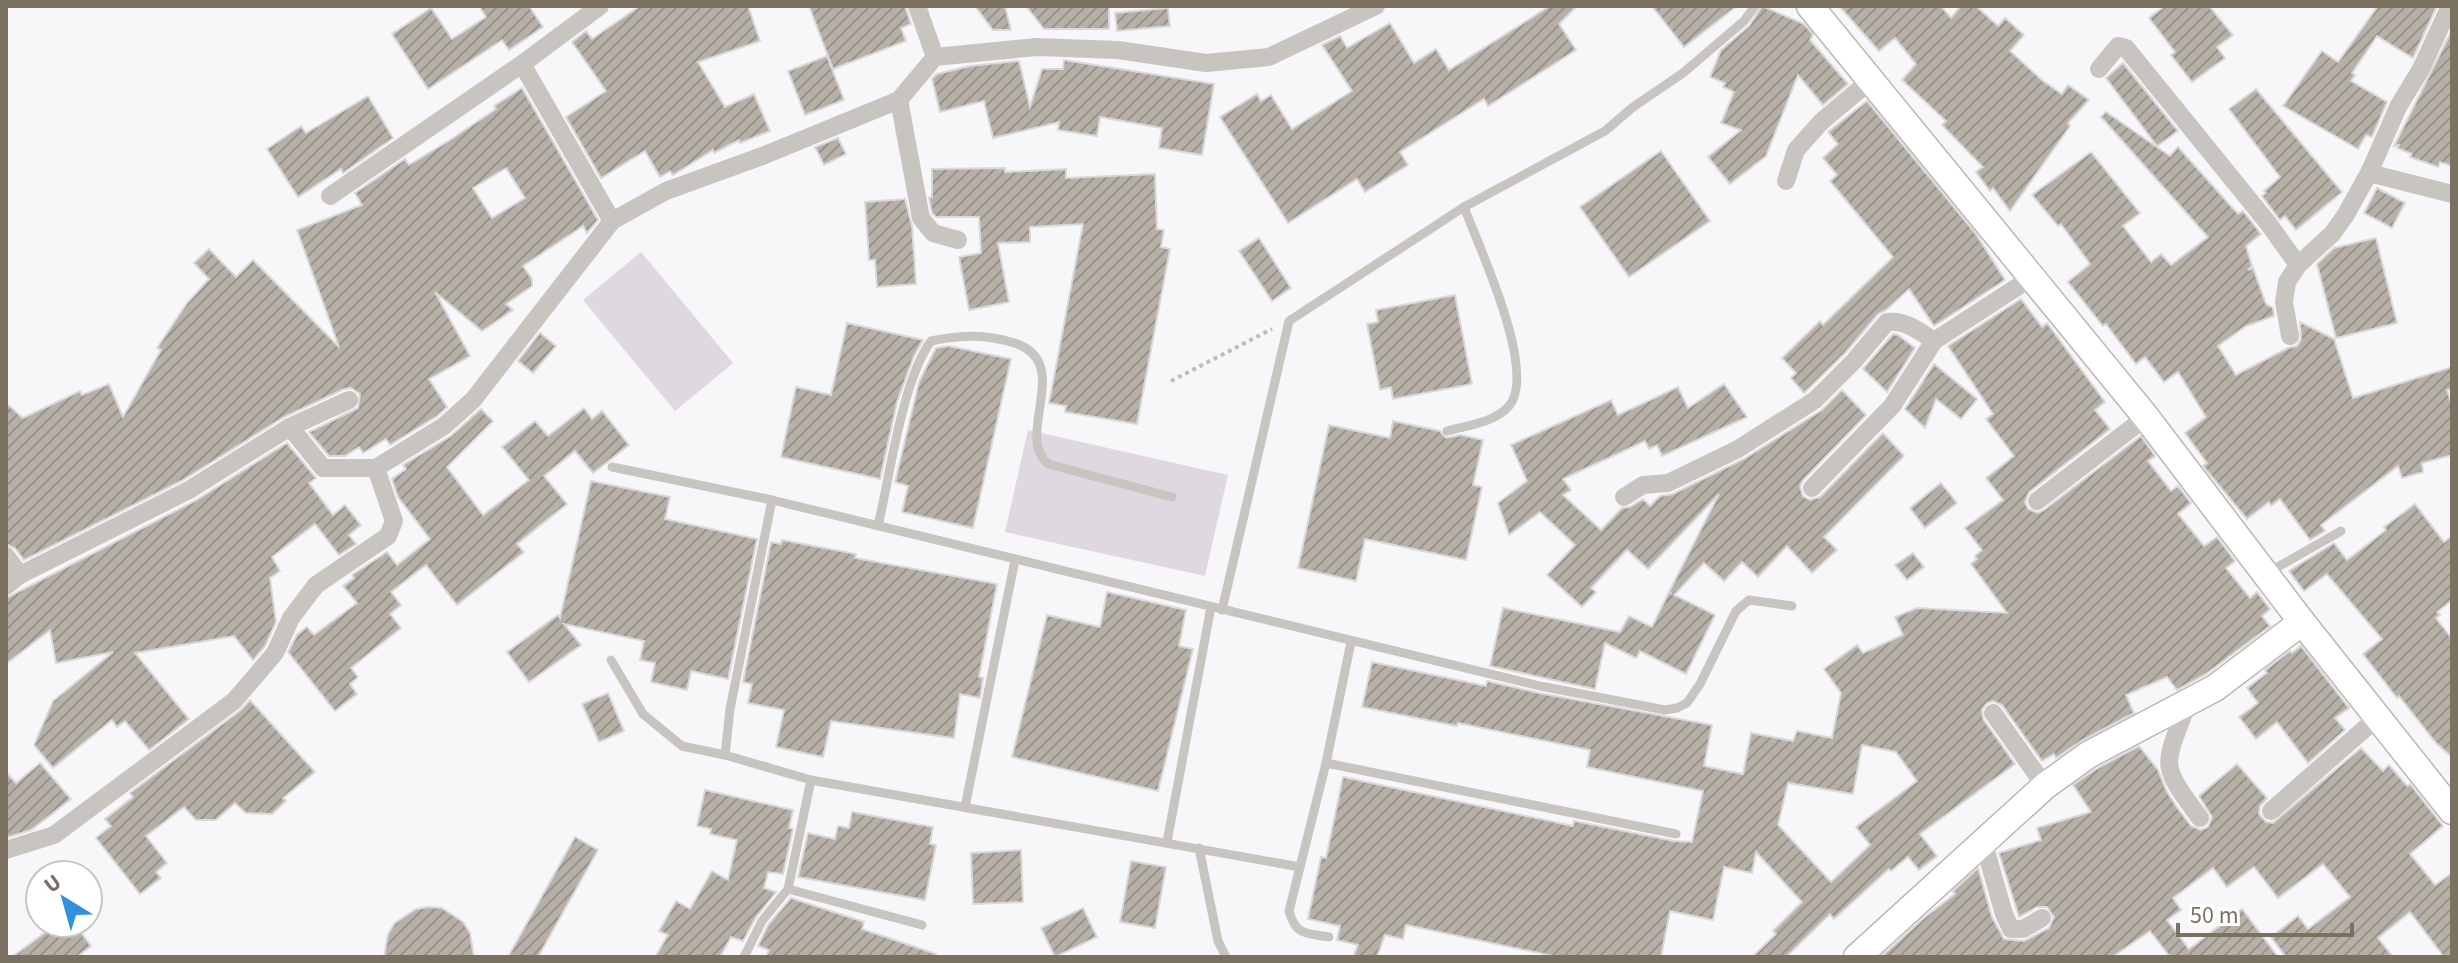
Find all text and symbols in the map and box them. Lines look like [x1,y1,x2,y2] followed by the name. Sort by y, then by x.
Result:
[24,859,104,939] north arrow
[37,867,68,901] text: U
[2178,887,2352,937] scale bar
[2190,898,2239,933] text: 50 m

